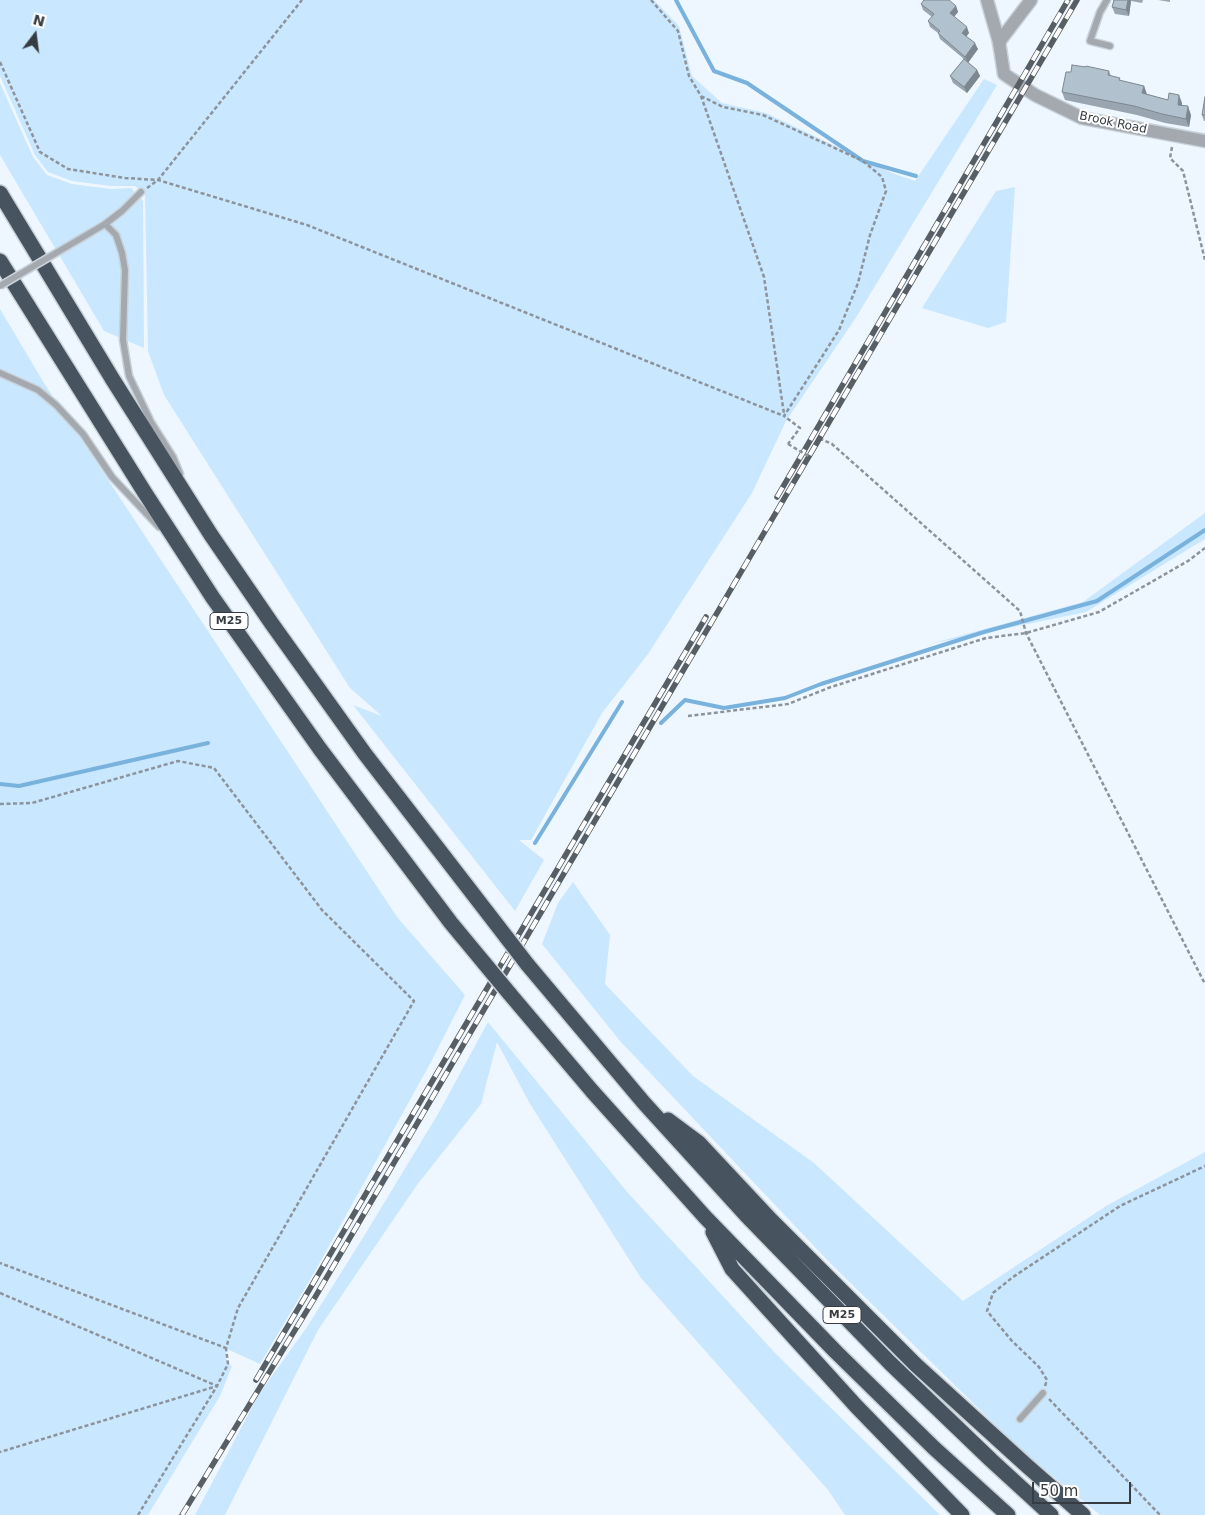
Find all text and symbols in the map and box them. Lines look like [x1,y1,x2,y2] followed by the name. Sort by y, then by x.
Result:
[10,10,60,60] north arrow
[31,11,47,30] text: N
[1078,109,1148,137] street label: Brook Road
[210,612,248,630] road number: M25
[823,1306,861,1324] road number: M25
[1035,1472,1134,1504] scale bar
[1040,1482,1078,1500] text: 50 m

